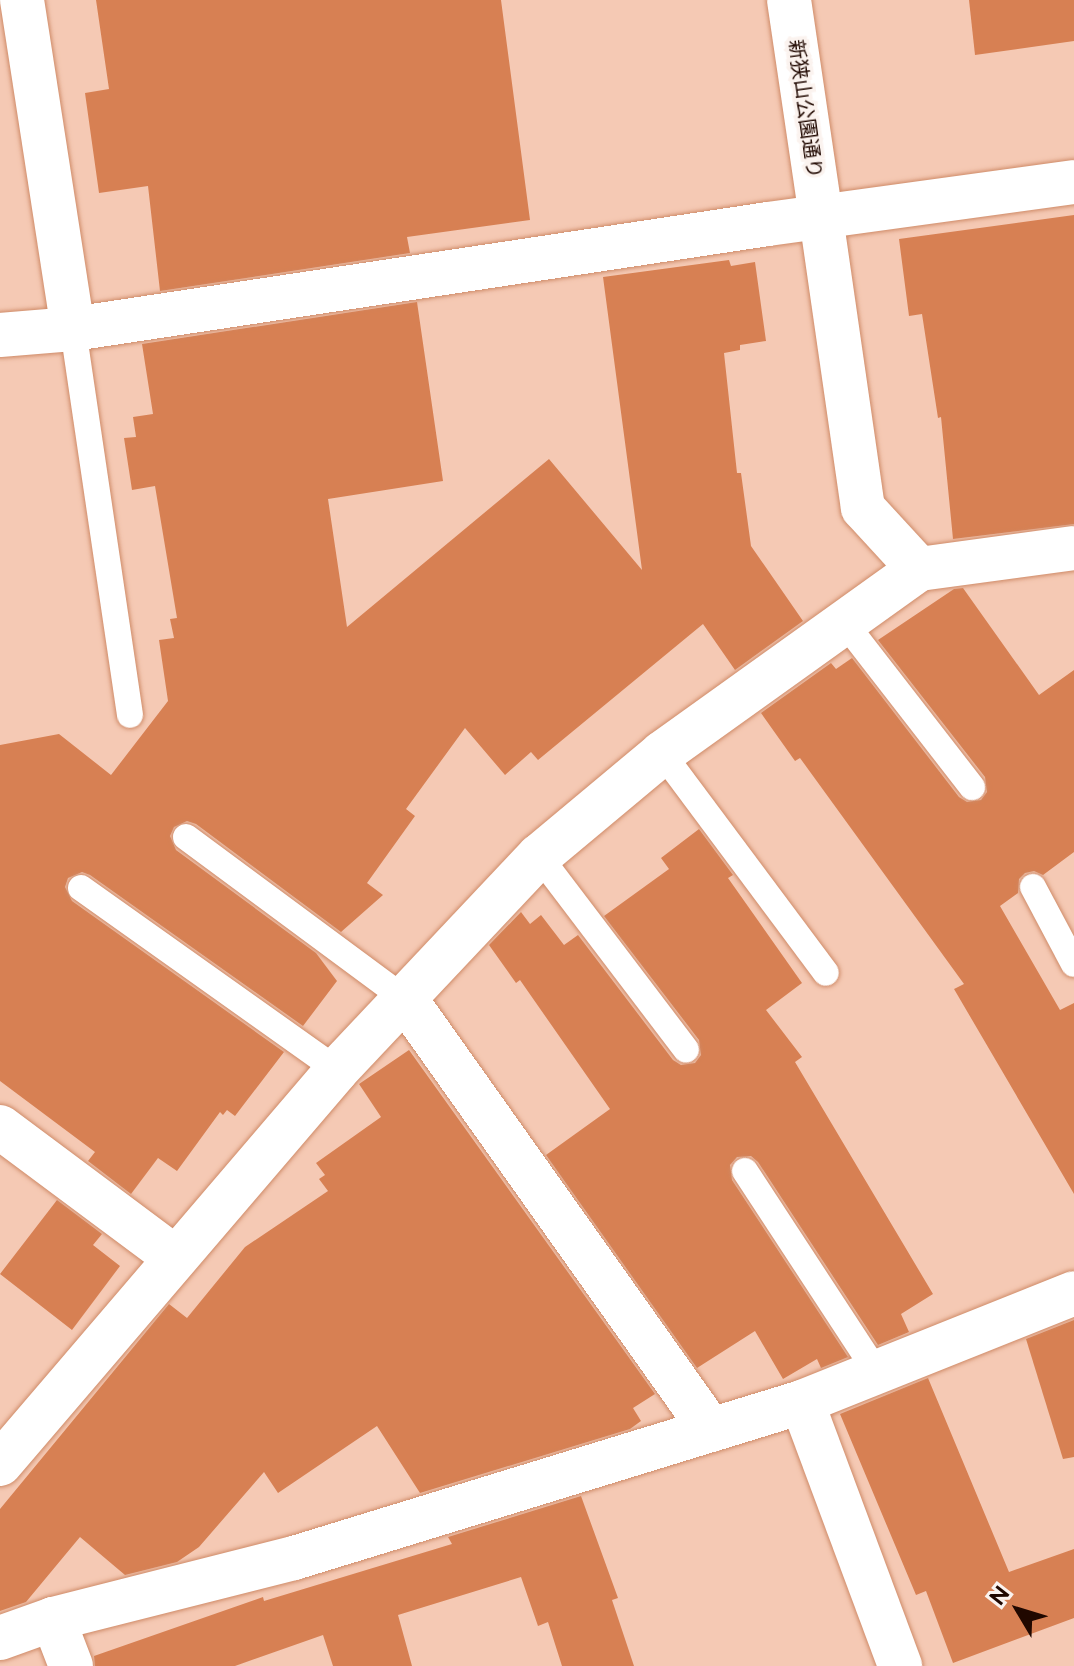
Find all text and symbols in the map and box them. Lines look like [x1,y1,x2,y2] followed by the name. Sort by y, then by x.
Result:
[783,38,827,180] street label: 新狭山公園通り
[978,1570,1058,1650] north arrow
[984,1581,1014,1610] text: N

